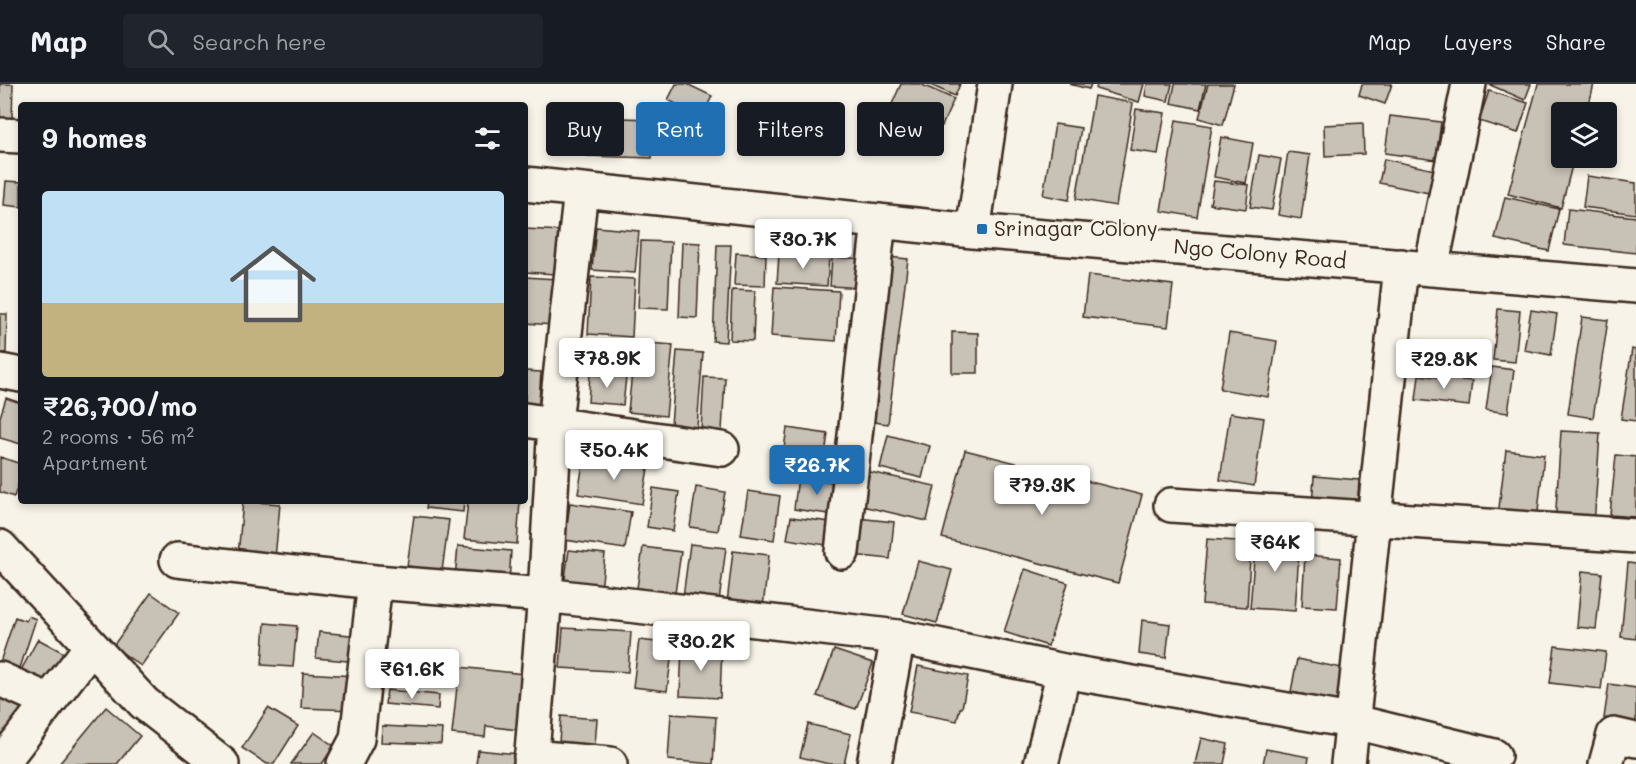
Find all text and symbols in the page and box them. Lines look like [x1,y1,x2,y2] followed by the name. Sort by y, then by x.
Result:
[123,14,543,68] search box
[30,23,87,59] text: Map
[144,25,177,58] icon: search
[192,27,326,56] text: Search here
[1368,28,1411,55] text: Map
[1444,28,1513,55] text: Layers
[1546,28,1606,55] text: Share
[546,102,624,156] chip: Buy
[636,102,725,156] chip: Rent
[737,102,845,156] chip: Filters
[857,102,944,156] chip: New
[1551,102,1617,168] map controls
[1551,102,1617,168] button: layers
[42,121,147,155] text: 9 homes
[471,122,504,155] icon: filters
[994,214,1158,241] place label: Srinagar Colony
[754,219,852,270] pin: ₹30.7K
[975,222,989,236] marker: Srinagar Colony
[769,225,837,251] text: ₹30.7K
[219,230,327,338] icon: home
[1172,231,1348,274] street label: Ngo Colony Road
[558,338,656,389] pin: ₹78.9K
[1395,339,1493,390] pin: ₹29.8K
[573,344,641,370] text: ₹78.9K
[1410,345,1478,371] text: ₹29.8K
[42,389,197,423] text: ₹26,700/mo
[42,423,194,449] text: 2 rooms · 56 m²
[565,430,663,481] pin: ₹50.4K
[579,436,649,462] text: ₹50.4K
[768,445,866,496] pin: ₹26.7K
[42,449,148,475] text: Apartment
[784,451,850,477] text: ₹26.7K
[993,465,1091,516] pin: ₹79.3K
[1008,471,1076,497] text: ₹79.3K
[1239,522,1311,573] pin: ₹64K
[1249,528,1301,554] text: ₹64K
[652,621,750,672] pin: ₹30.2K
[667,627,735,653] text: ₹30.2K
[363,649,461,700] pin: ₹61.6K
[379,655,445,681] text: ₹61.6K

